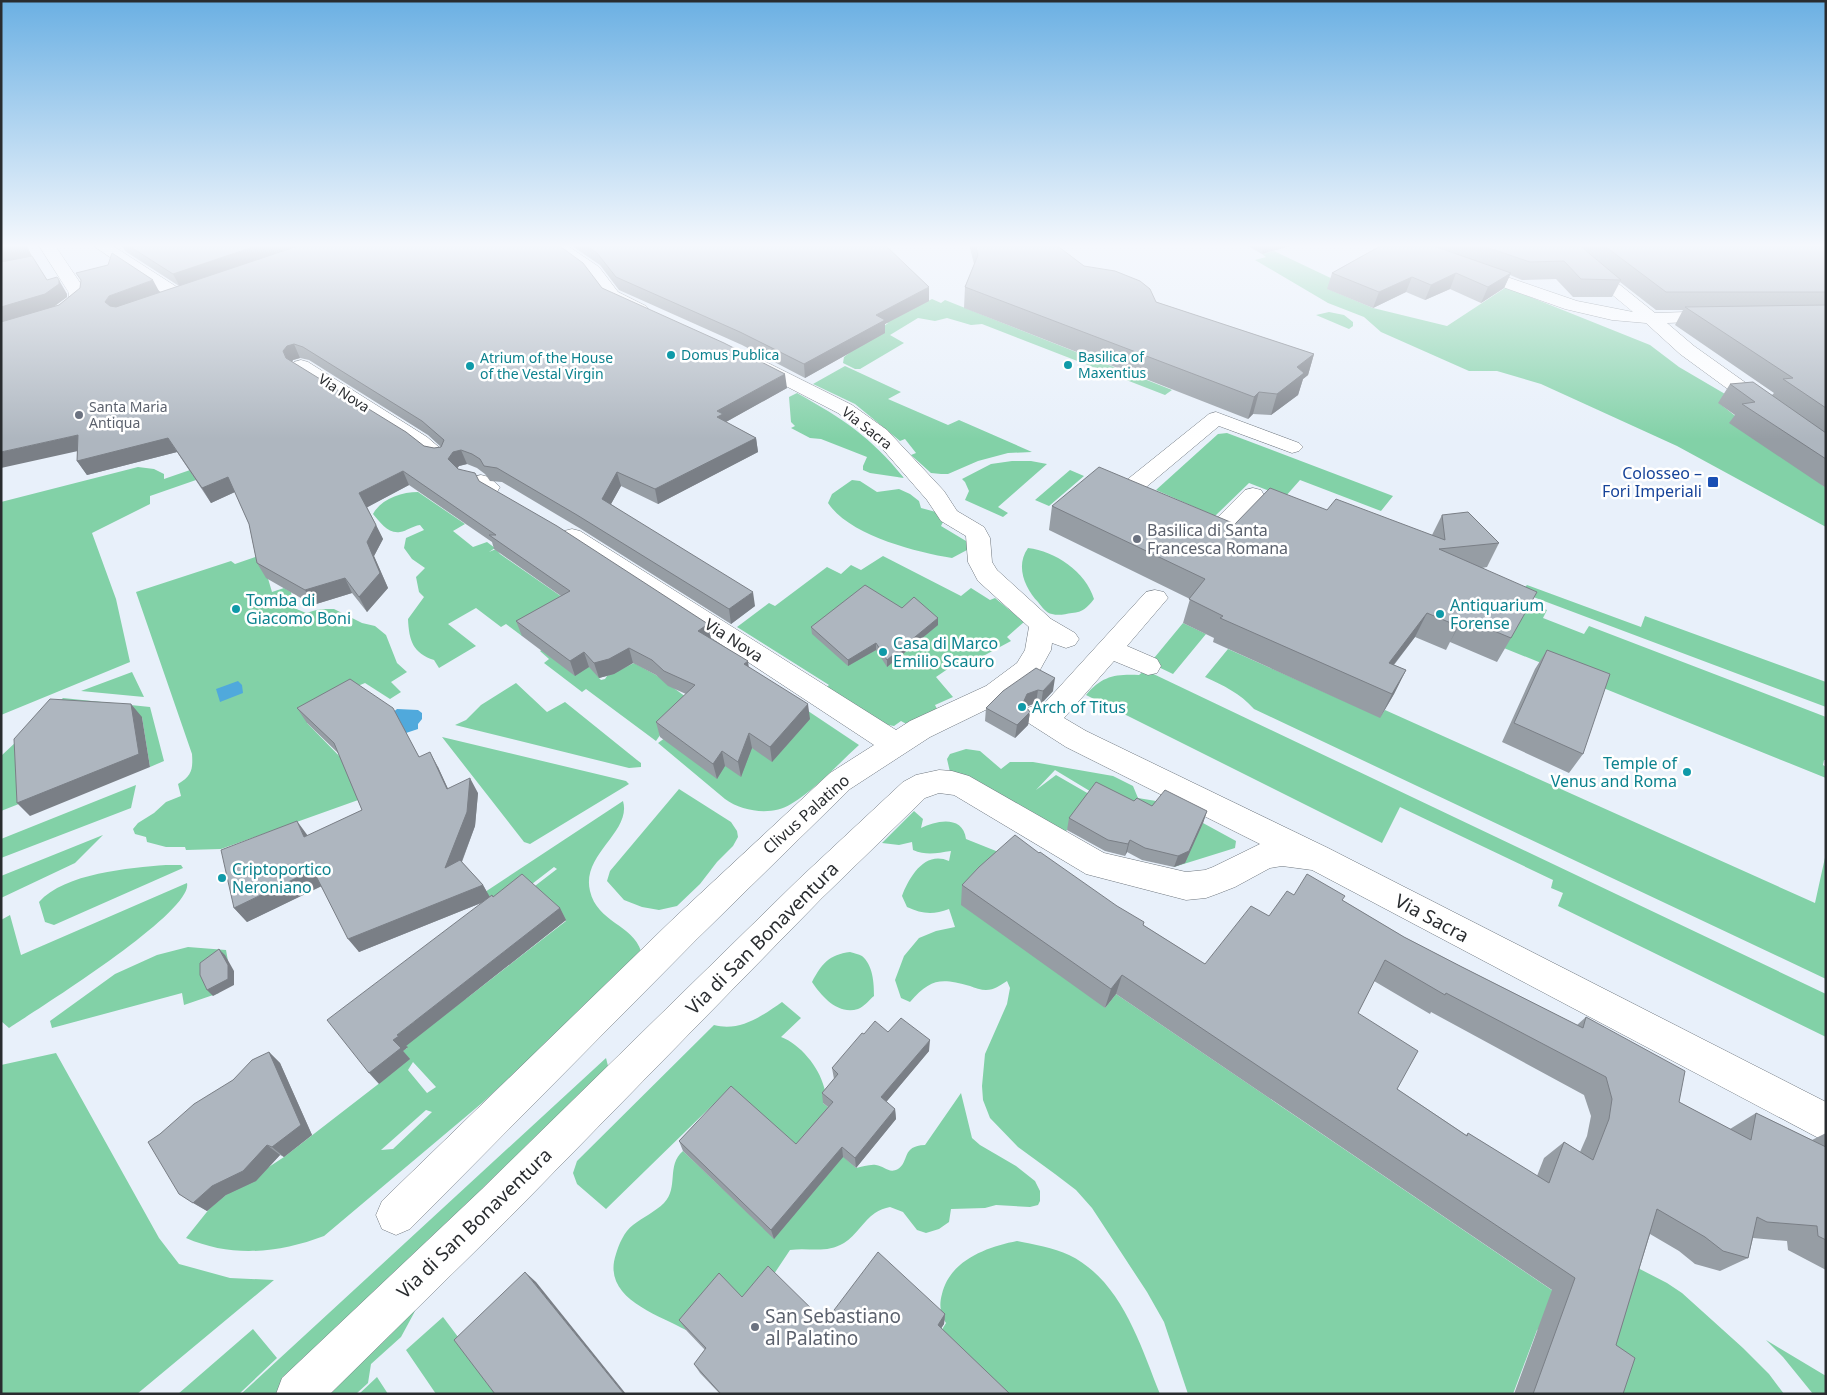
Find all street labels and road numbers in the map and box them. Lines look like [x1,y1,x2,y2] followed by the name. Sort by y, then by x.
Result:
[315,369,373,416] street label: Via Nova
[838,402,896,453] street label: Via Sacra
[701,613,767,667] street label: Via Nova
[758,769,854,859] street label: Clivus Palatino
[680,856,844,1020] street label: Via di San Bonaventura
[1390,888,1474,948] street label: Via Sacra
[391,1142,557,1304] street label: Via di San Bonaventura

